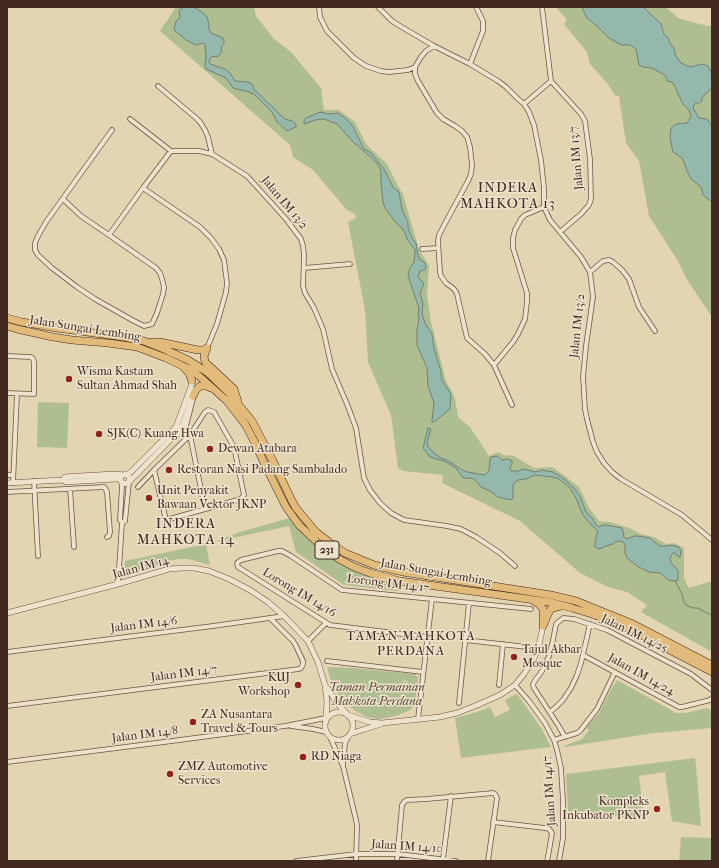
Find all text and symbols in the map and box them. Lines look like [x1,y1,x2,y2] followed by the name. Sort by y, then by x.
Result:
[567,125,587,191] street label: Jalan IM 13/7
[258,174,310,232] street label: Jalan IM 13/2
[460,181,556,214] district label: INDERA MAHKOTA 13
[567,293,589,359] street label: Jalan IM 13/2
[28,313,142,345] street label: Jalan Sungai Lembing
[77,365,177,393] place label: Wisma Kastam Sultan Ahmad Shah
[64,374,74,384] marker: Wisma Kastam Sultan Ahmad Shah
[107,427,204,441] place label: SJK(C) Kuang Hwa
[94,429,104,439] marker: SJK(C) Kuang Hwa
[218,442,297,456] place label: Dewan Atabara
[205,444,215,454] marker: Dewan Atabara
[177,463,347,477] place label: Restoran Nasi Padang Sambalado
[164,465,174,475] marker: Restoran Nasi Padang Sambalado
[157,484,266,512] place label: Unit Penyakit Bawaan Vektor JKNP
[144,493,154,503] marker: Unit Penyakit Bawaan Vektor JKNP
[137,517,235,550] district label: INDERA MAHKOTA 14
[315,541,339,559] road number: 231
[111,554,171,582] street label: Jalan IM 14
[379,556,493,590] street label: Jalan Sungai Lembing
[259,565,339,621] street label: Lorong IM 14/16
[346,572,430,596] street label: Lorong IM 14/17
[598,612,670,656] street label: Jalan IM 14/25
[110,614,178,636] street label: Jalan IM 14/6
[346,629,476,660] district label: TAMAN MAHKOTA PERDANA
[522,643,581,671] place label: Tajul Akbar Mosque
[605,651,677,699] street label: Jalan IM 14/24
[509,652,519,662] marker: Tajul Akbar Mosque
[150,663,218,685] street label: Jalan IM 14/7
[238,671,290,699] place label: KUJ Workshop
[293,680,303,690] marker: KUJ Workshop
[329,681,425,709] park label: Taman Permainan Mahkota Perdana
[201,708,278,736] place label: ZA Nusantara Travel & Tours
[188,717,198,727] marker: ZA Nusantara Travel & Tours
[111,724,179,746] street label: Jalan IM 14/8
[311,750,361,764] place label: RD Niaga
[298,752,308,762] marker: RD Niaga
[540,755,560,827] street label: Jalan IM 14/17
[178,760,268,788] place label: ZMZ Automotive Services
[165,769,175,779] marker: ZMZ Automotive Services
[562,795,649,823] place label: Kompleks Inkubator PKNP
[652,804,662,814] marker: Kompleks Inkubator PKNP
[371,837,443,857] street label: Jalan IM 14/10

